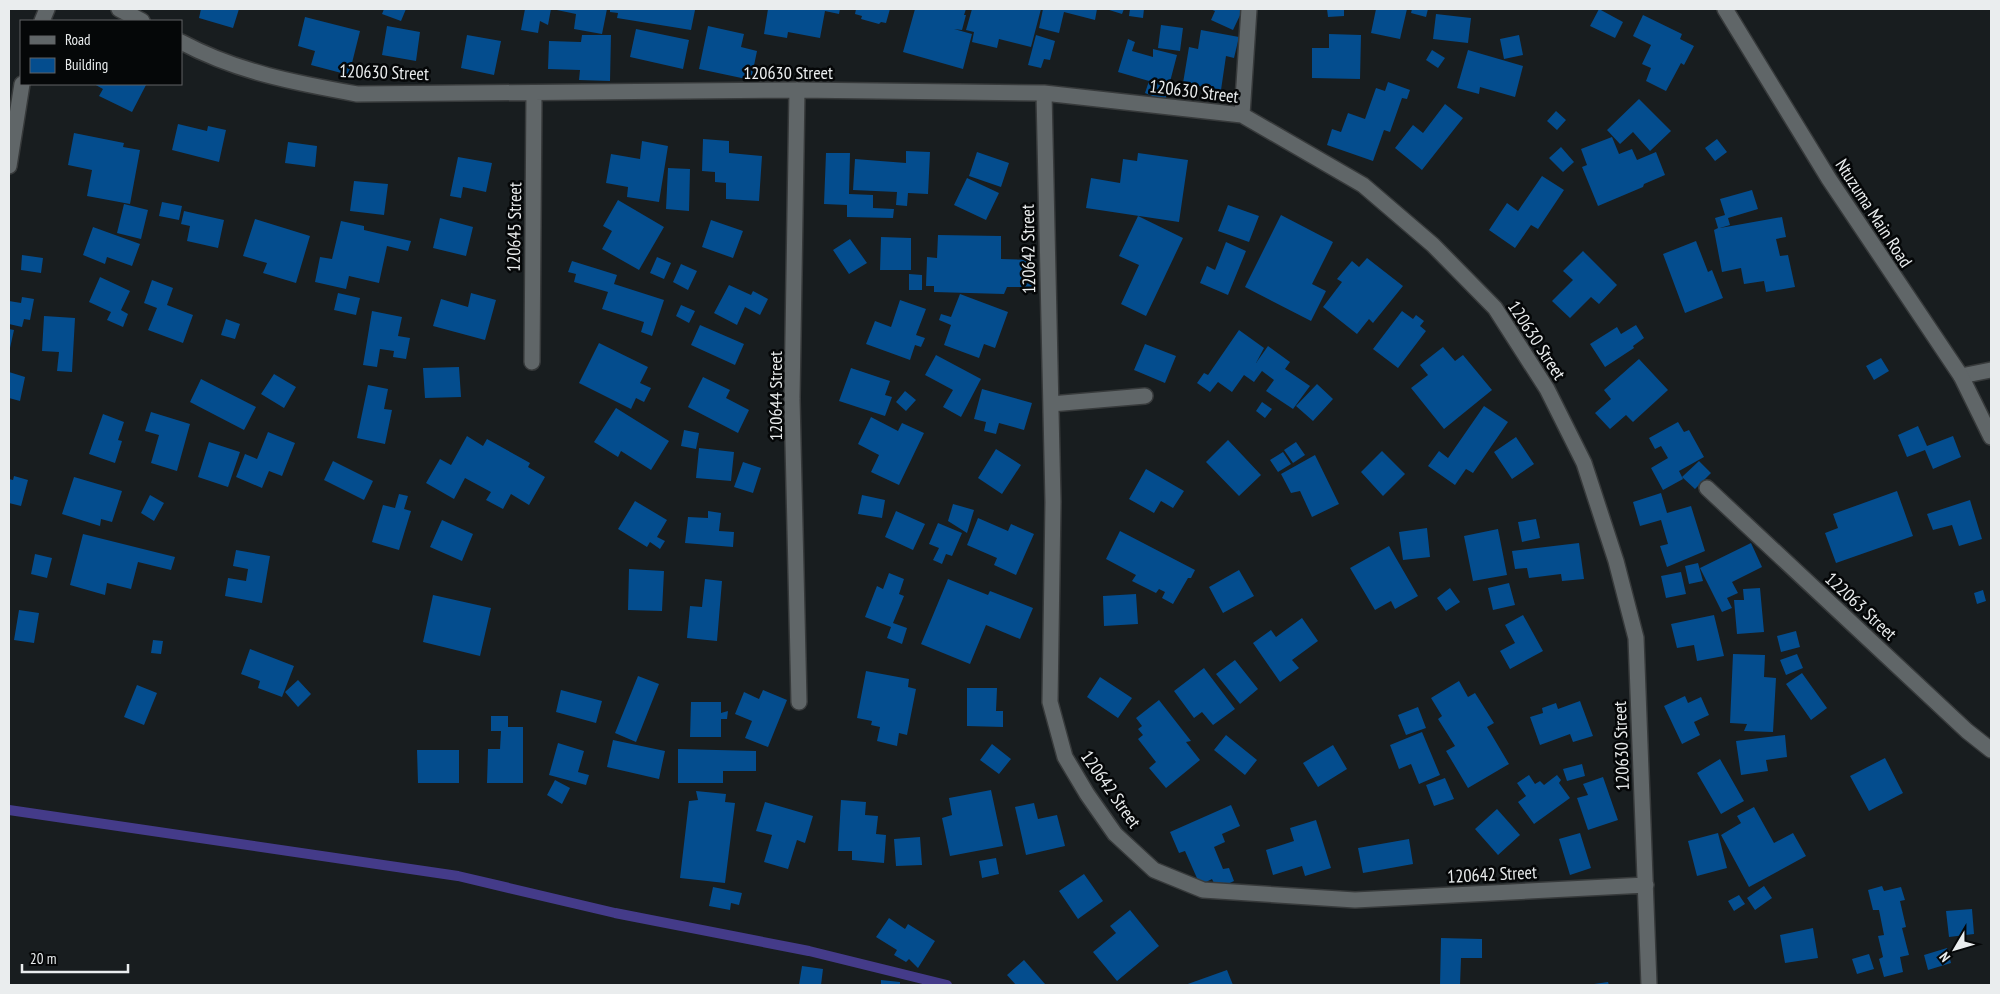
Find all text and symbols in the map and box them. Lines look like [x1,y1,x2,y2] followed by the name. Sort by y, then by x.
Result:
[20,20,182,85] legend
[65,30,91,49] text: Road
[65,55,108,74] text: Building
[339,59,429,85] street label: 120630 Street
[743,61,833,84] street label: 120630 Street
[1148,74,1240,108] street label: 120630 Street
[1830,155,1918,271] street label: Ntuzuma Main Road
[502,182,526,272] street label: 120645 Street
[1016,204,1040,294] street label: 120642 Street
[1503,296,1571,384] street label: 120630 Street
[764,351,787,441] street label: 120644 Street
[1820,567,1902,645] street label: 122063 Street
[1608,701,1634,791] street label: 120630 Street
[1076,746,1146,832] street label: 120642 Street
[1447,860,1537,888] street label: 120642 Street
[1930,924,1980,974] north arrow
[22,942,129,974] scale bar
[1935,948,1954,966] text: N
[30,949,56,968] text: 20 m

